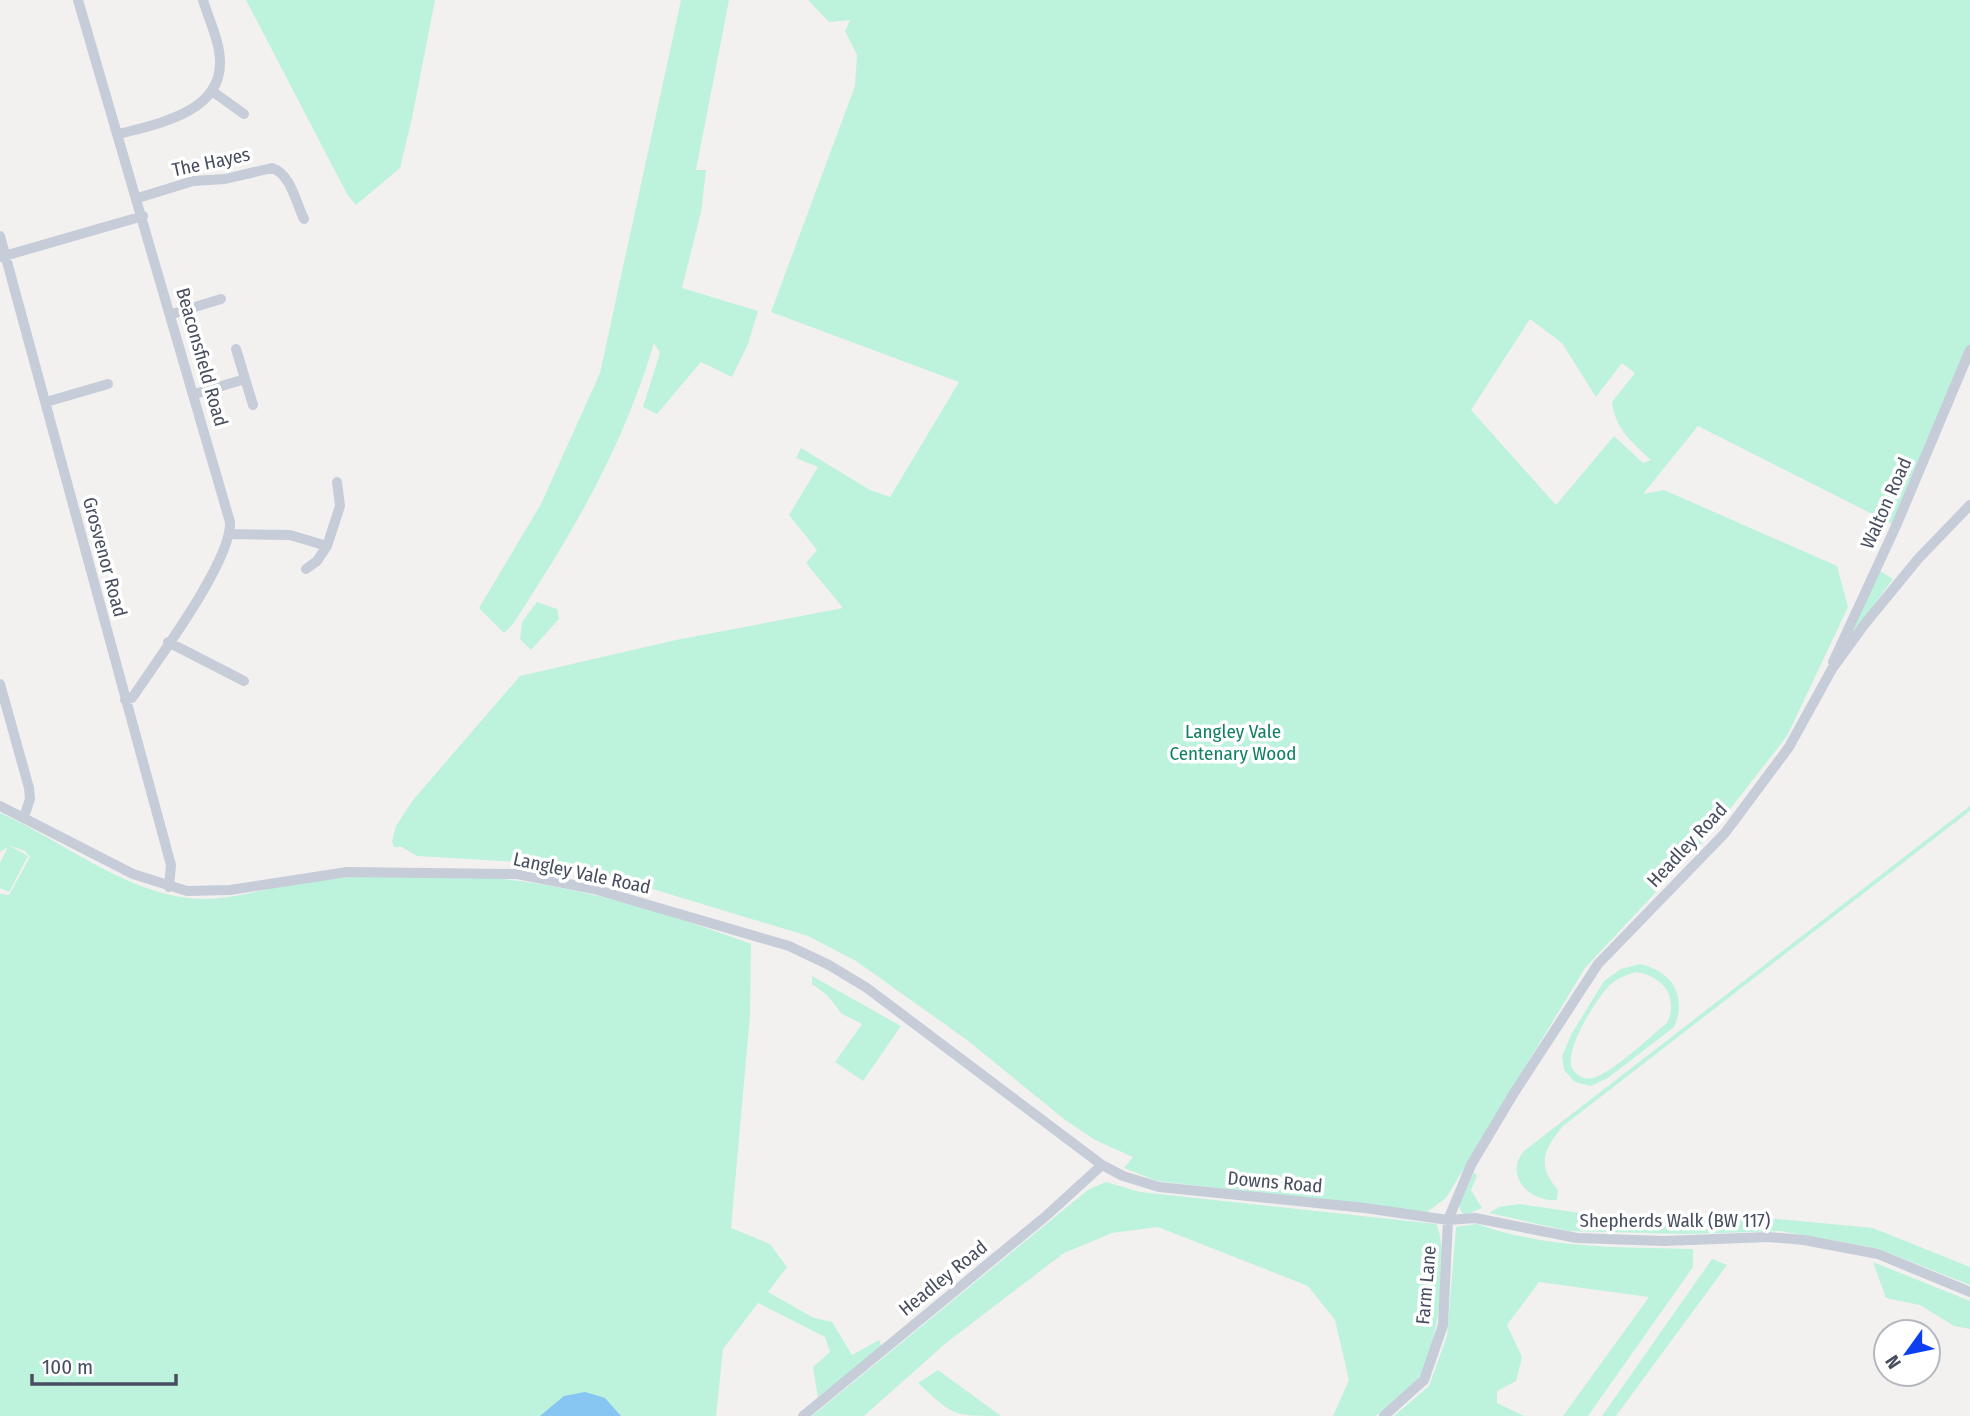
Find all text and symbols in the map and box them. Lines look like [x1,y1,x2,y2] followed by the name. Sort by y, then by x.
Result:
[170,143,252,181] street label: The Hayes
[171,285,233,429] street label: Beaconsfield Road
[1856,454,1916,552] street label: Walton Road
[78,495,132,619] street label: Grosvenor Road
[1169,720,1297,765] park label: Langley Vale Centenary Wood
[1642,798,1732,892] street label: Headley Road
[511,847,653,899] street label: Langley Vale Road
[1226,1166,1324,1198] street label: Downs Road
[1580,1209,1770,1232] street label: Shepherds Walk (BW 117)
[894,1235,992,1321] street label: Headley Road
[1411,1245,1441,1325] street label: Farm Lane
[1872,1318,1942,1388] north arrow
[32,1342,175,1386] scale bar
[1880,1351,1906,1373] text: N
[42,1354,93,1380] text: 100 m

